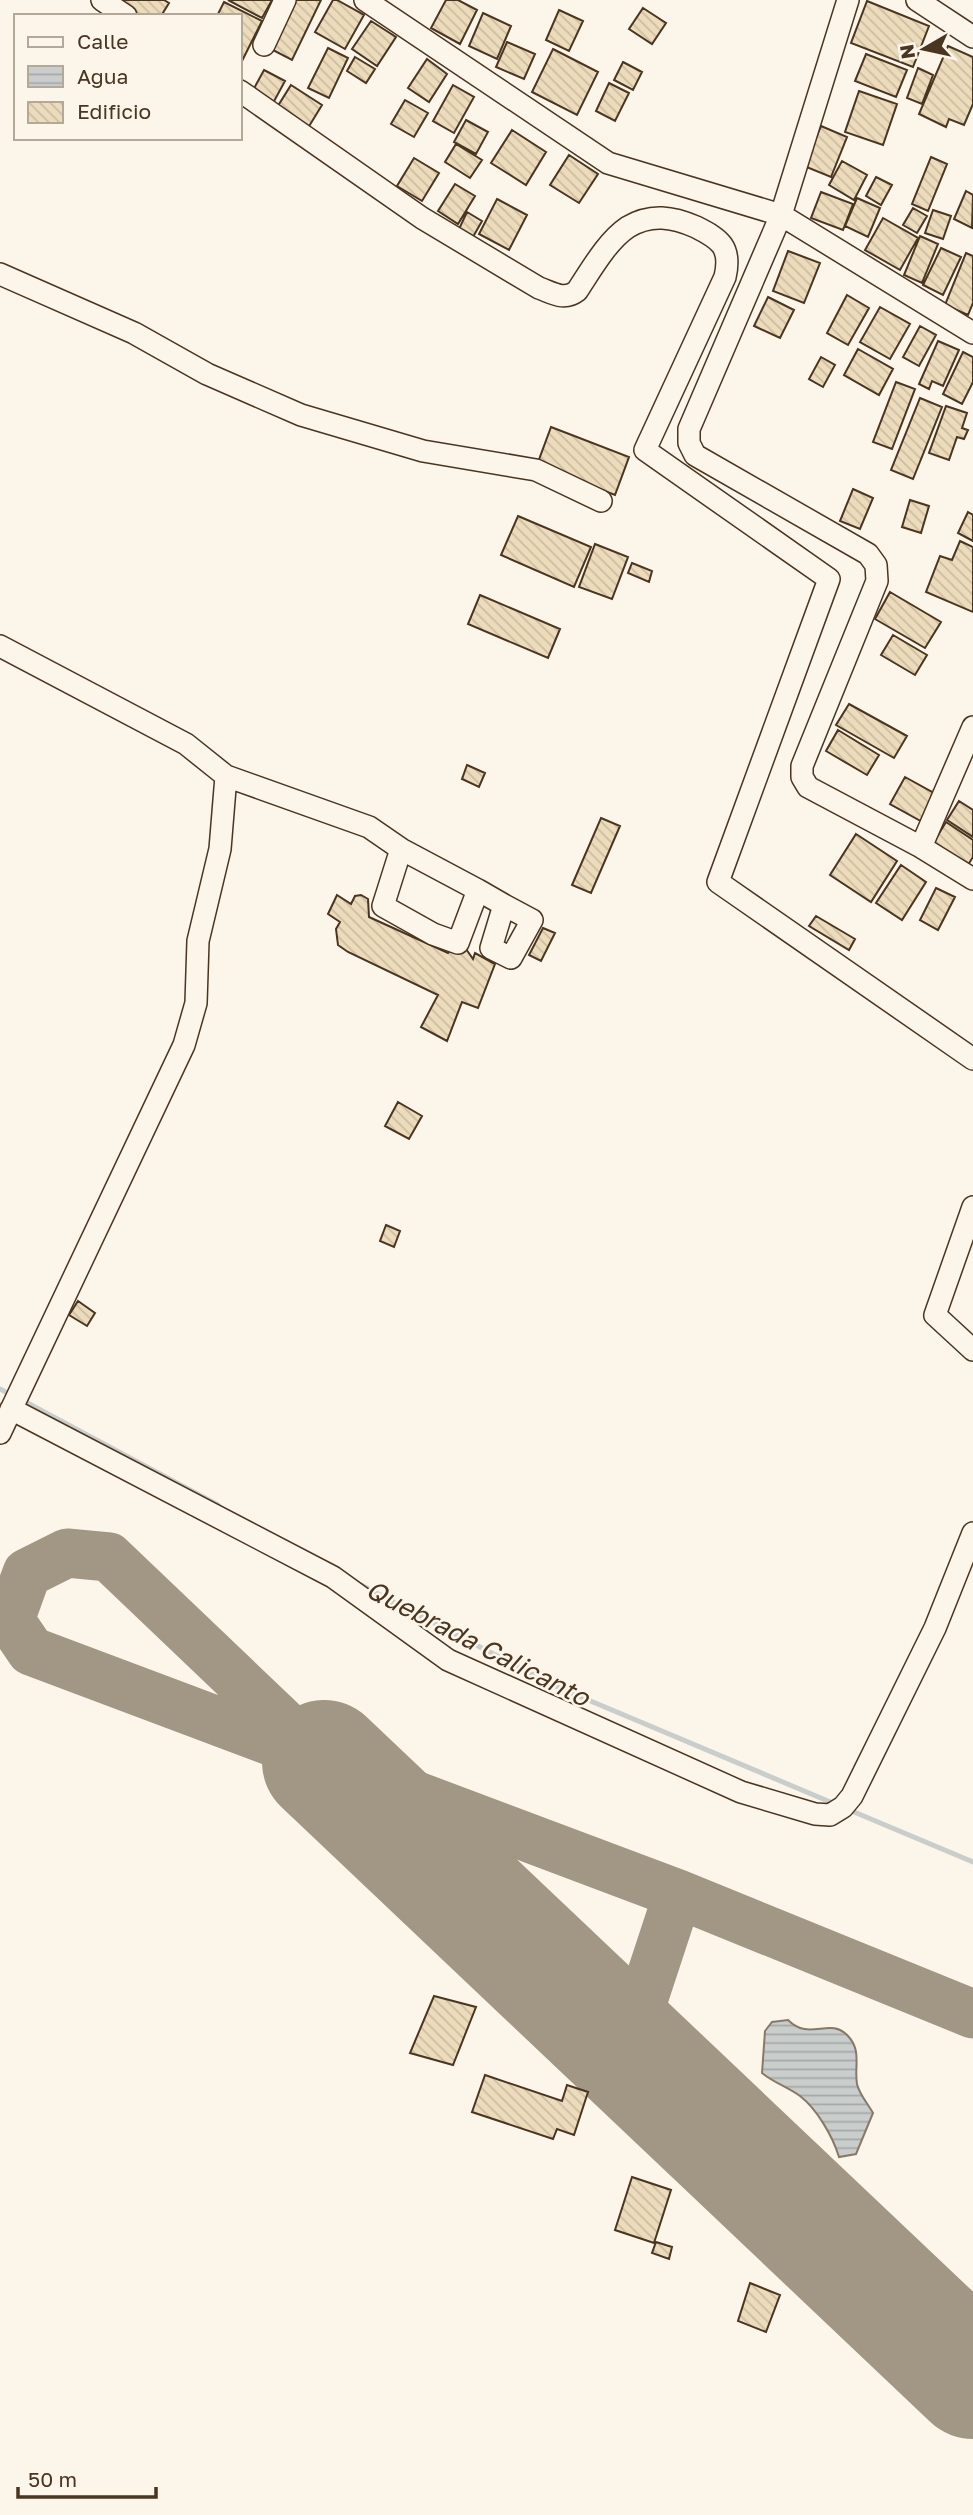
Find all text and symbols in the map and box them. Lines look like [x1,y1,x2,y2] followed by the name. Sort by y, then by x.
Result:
[14,14,242,140] legend
[889,14,959,84] north arrow
[77,28,129,54] text: Calle
[894,43,919,61] text: N
[77,63,128,89] text: Agua
[77,98,151,124] text: Edificio
[361,1573,596,1713] water label: Quebrada Calicanto
[18,2456,156,2500] scale bar
[28,2466,77,2492] text: 50 m

